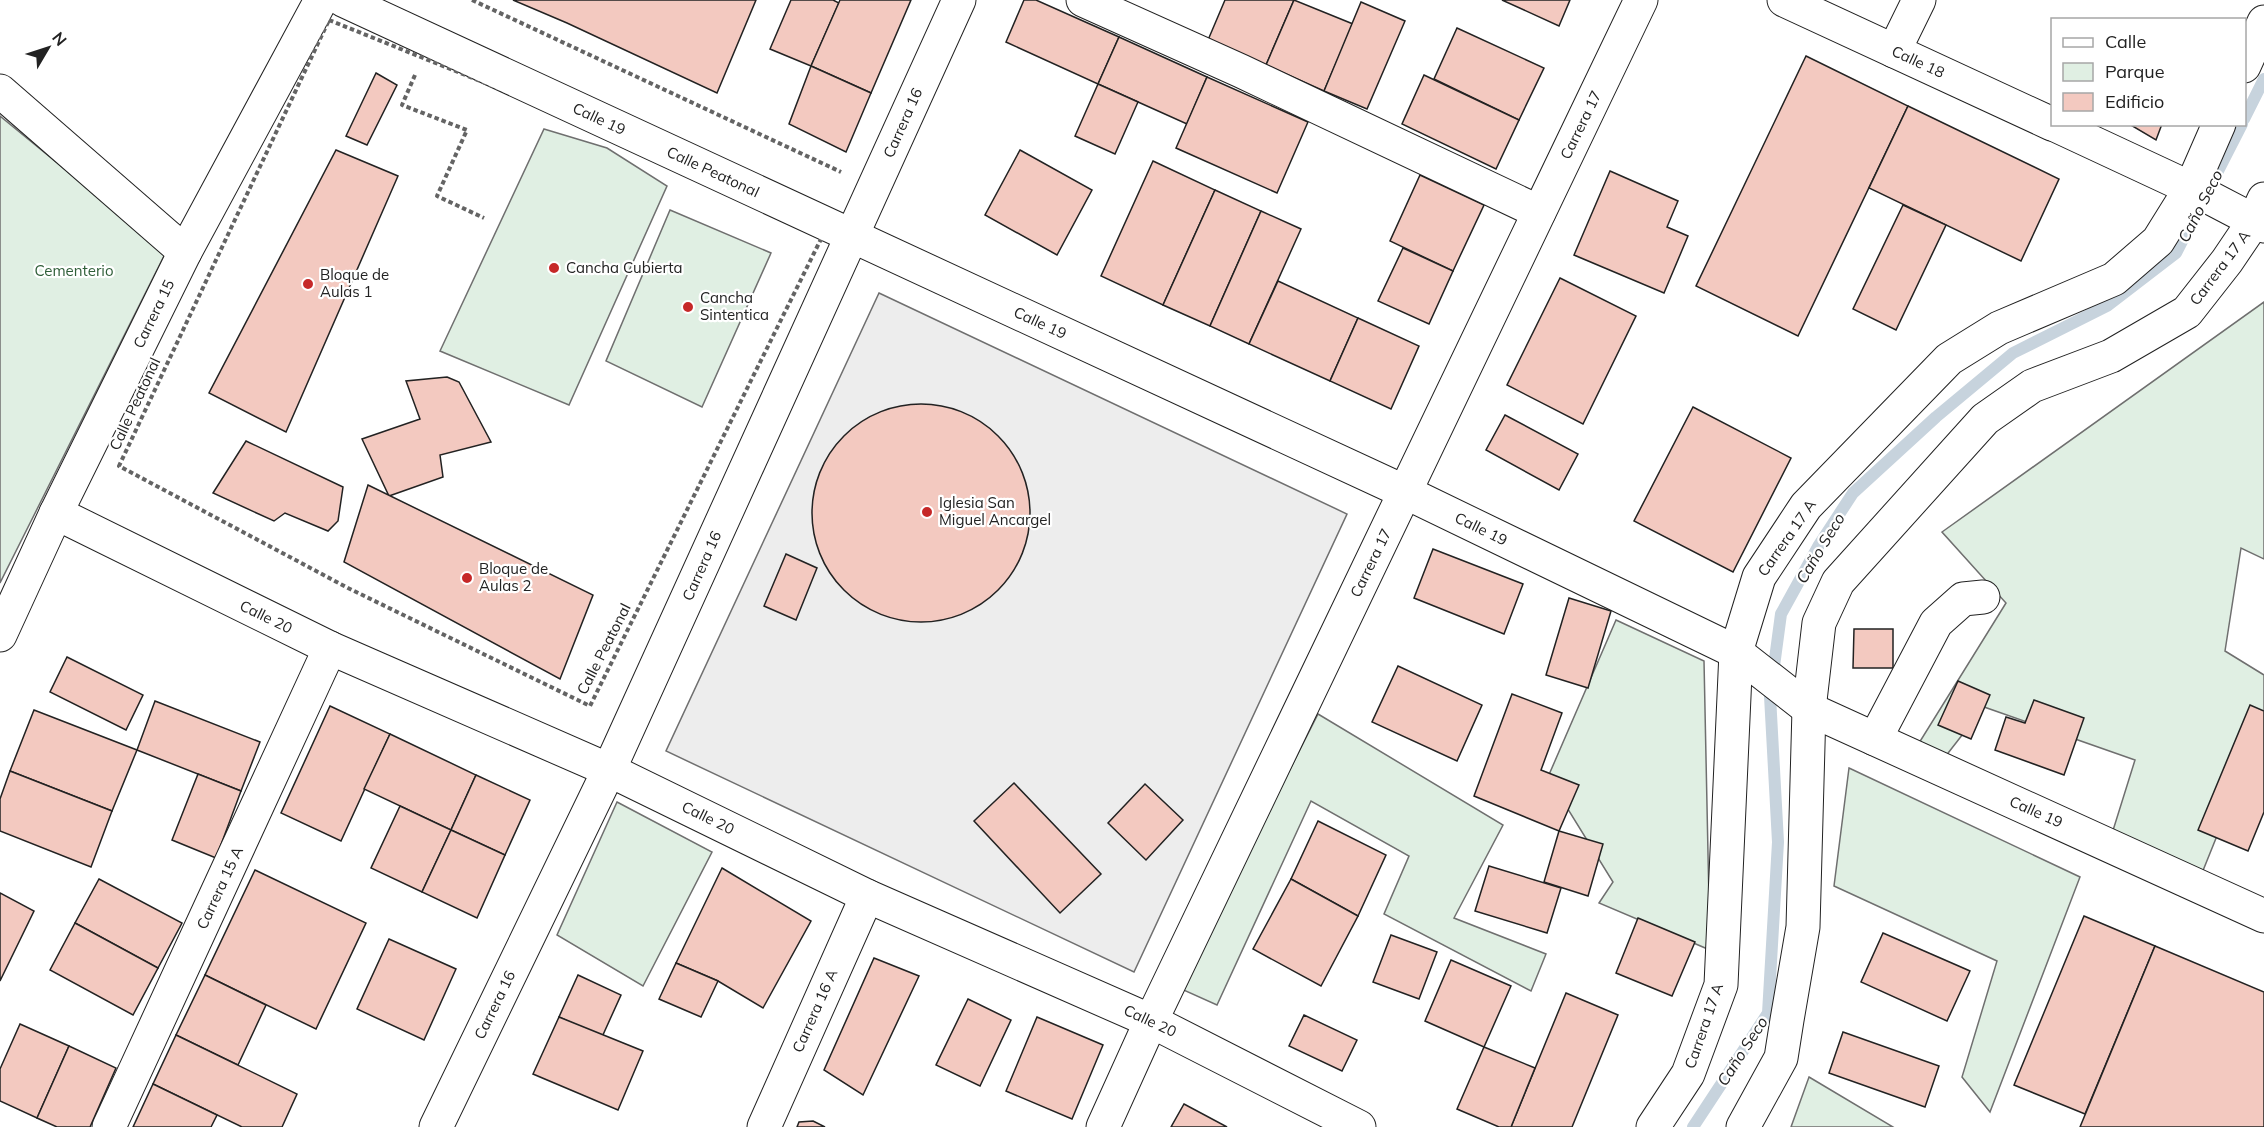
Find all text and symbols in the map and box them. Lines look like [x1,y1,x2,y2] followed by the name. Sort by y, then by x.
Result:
[18,18,78,78] north arrow
[2051,18,2246,126] legend
[48,28,71,50] text: N
[2105,30,2146,53] text: Calle
[1889,41,1948,82] street label: Calle 18
[2105,60,2164,83] text: Parque
[879,85,926,161] street label: Carrera 16
[1556,87,1605,162] street label: Carrera 17
[2105,90,2164,113] text: Edificio
[570,98,629,139] street label: Calle 19
[664,142,763,201] street label: Calle Peatonal
[2173,166,2227,246] water label: Caño Seco
[2185,226,2254,309] street label: Carrera 17 A
[566,258,683,277] place label: Cancha Cubierta
[35,261,113,280] park label: Cementerio
[547,261,561,275] marker: Cancha Cubierta
[320,265,389,301] place label: Bloque de Aulas 1
[129,276,178,351] street label: Carrera 15
[301,277,315,291] marker: Bloque de Aulas 1
[700,288,769,324] place label: Cancha Sintentica
[681,300,695,314] marker: Cancha Sintentica
[1011,302,1070,343] street label: Calle 19
[105,354,164,453] street label: Calle Peatonal
[939,493,1051,529] place label: Iglesia San Miguel Ancargel
[1753,496,1820,580] street label: Carrera 17 A
[920,505,934,519] marker: Iglesia San Miguel Ancargel
[1452,508,1511,549] street label: Calle 19
[1791,509,1849,587] water label: Caño Seco
[1346,525,1395,600] street label: Carrera 17
[678,528,725,604] street label: Carrera 16
[479,559,548,595] place label: Bloque de Aulas 2
[460,571,474,585] marker: Bloque de Aulas 2
[237,596,296,637] street label: Calle 20
[572,600,635,698] street label: Calle Peatonal
[2007,791,2066,832] street label: Calle 19
[679,797,738,838] street label: Calle 20
[192,843,247,932] street label: Carrera 15 A
[788,966,841,1055] street label: Carrera 16 A
[470,967,519,1042] street label: Carrera 16
[1680,981,1727,1071] street label: Carrera 17 A
[1121,1000,1180,1041] street label: Calle 20
[1712,1013,1772,1089] water label: Caño Seco

